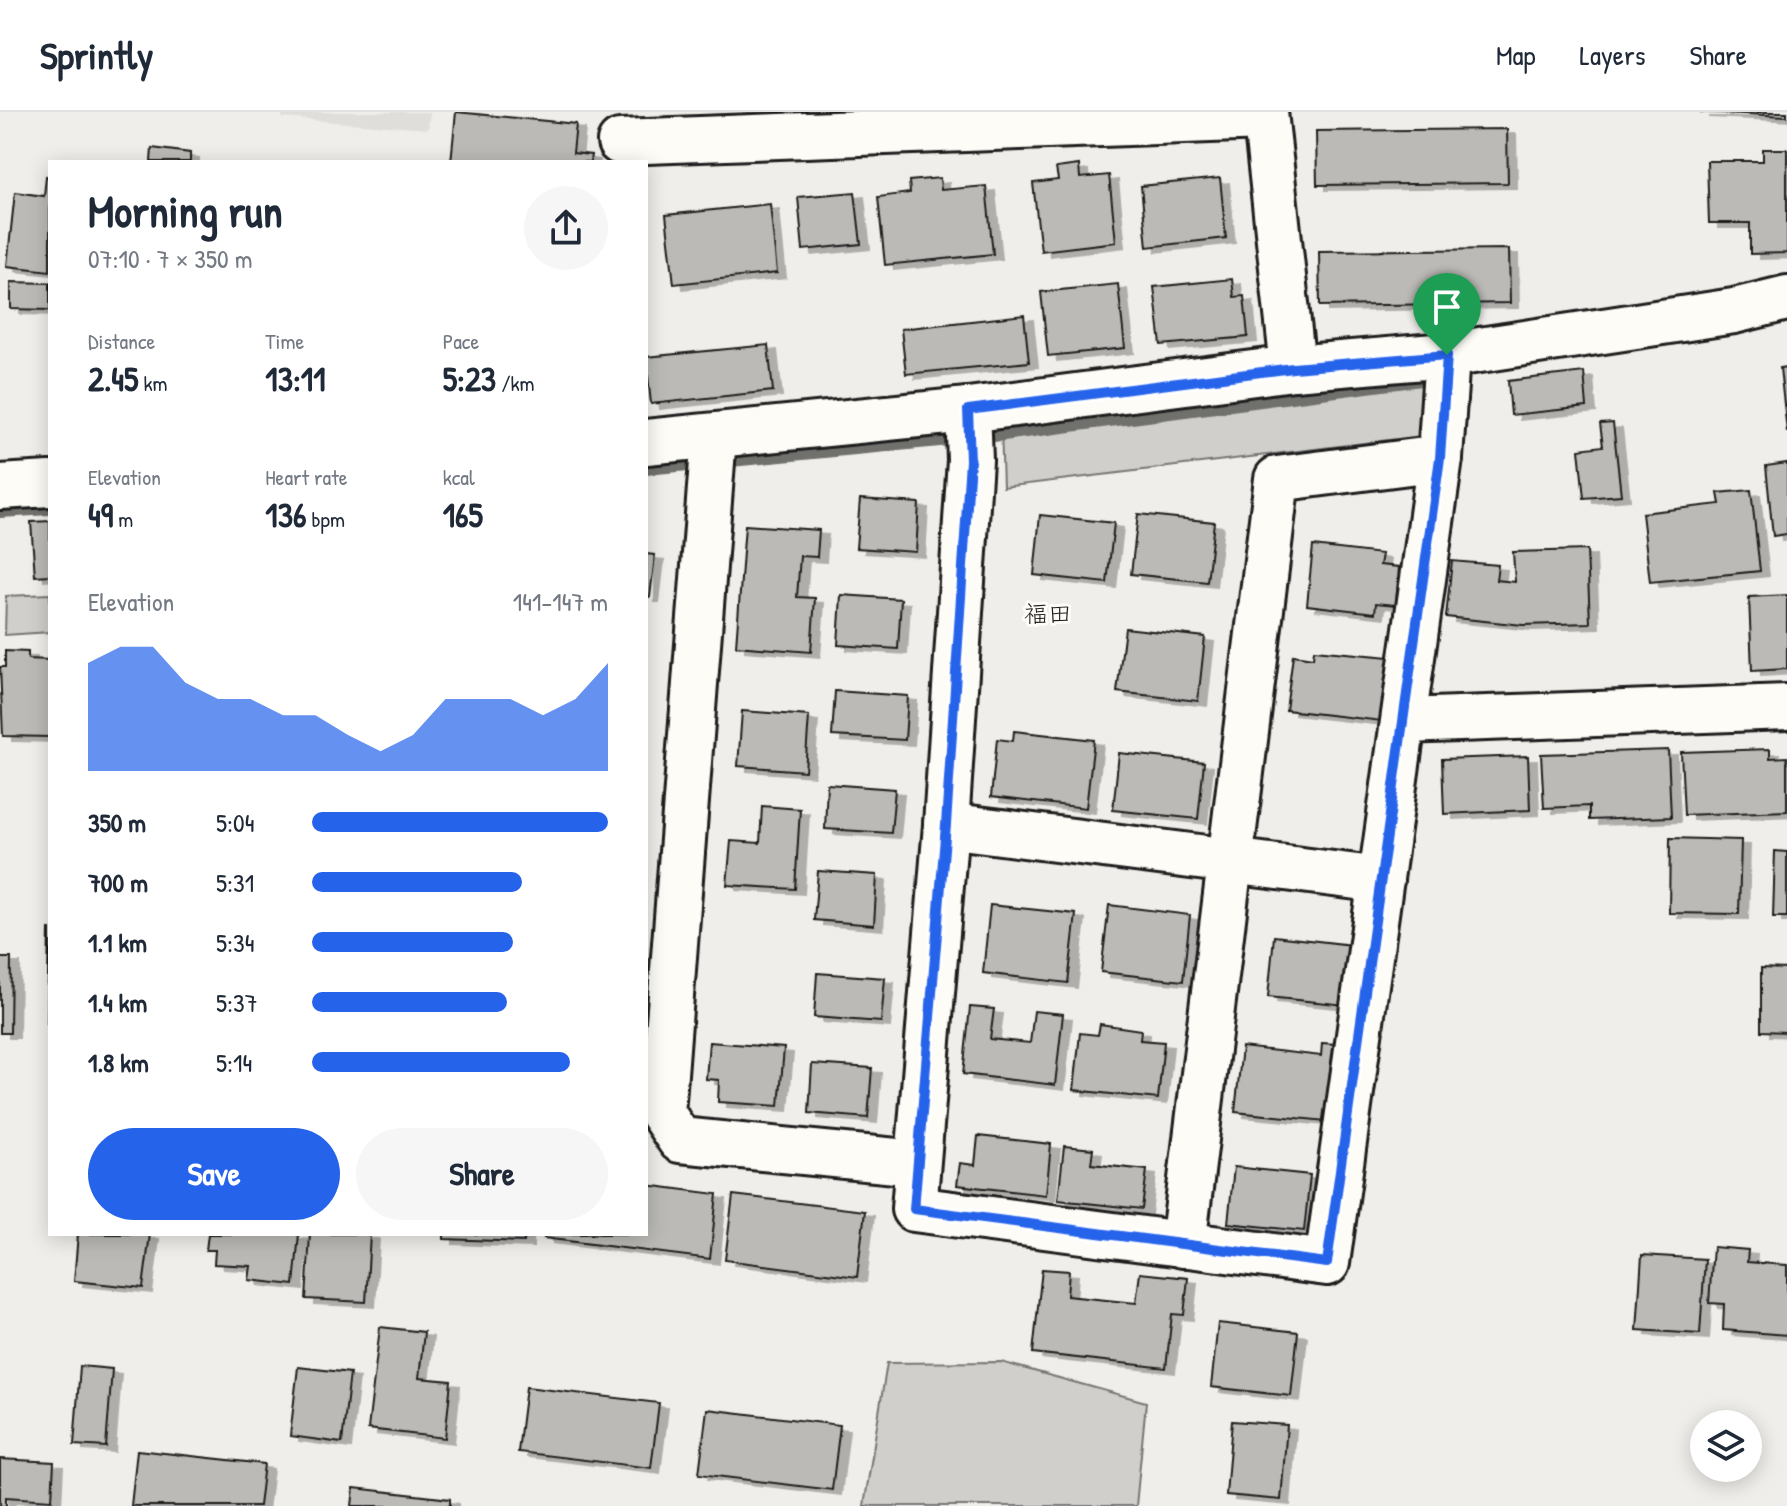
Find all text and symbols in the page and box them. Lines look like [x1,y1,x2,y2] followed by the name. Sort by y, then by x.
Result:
[40,29,153,81] text: Sprintly
[1496,36,1536,74] text: Map
[1580,36,1645,74] text: Layers
[1689,36,1747,74] text: Share
[88,181,283,241] text: Morning run
[524,186,608,270] button: share
[88,241,252,276] text: 07:10 · 7 × 350 m
[1413,273,1481,355] pin
[1425,285,1469,329] icon: arrive
[88,326,155,356] text: Distance
[265,326,304,356] text: Time
[443,326,479,356] text: Pace
[88,356,138,402] text: 2.45
[265,356,325,402] text: 13:11
[443,356,496,402] text: 5:23
[138,368,167,398] text: km
[496,368,535,398] text: /km
[88,462,161,492] text: Elevation
[265,462,348,492] text: Heart rate
[443,462,475,492] text: kcal
[88,492,113,538] text: 49
[265,492,306,538] text: 136
[443,492,483,538] text: 165
[113,504,133,534] text: m
[306,504,345,534] text: bpm
[88,584,174,619] text: Elevation
[513,584,608,619] text: 141–147 m
[1024,597,1072,629] district label: 福田
[88,805,146,840] text: 350 m
[216,805,254,840] text: 5:04
[88,865,148,900] text: 700 m
[216,865,254,900] text: 5:31
[88,925,147,960] text: 1.1 km
[216,925,254,960] text: 5:34
[88,985,147,1020] text: 1.4 km
[216,985,258,1020] text: 5:37
[88,1045,149,1080] text: 1.8 km
[216,1045,252,1080] text: 5:14
[88,1128,340,1220] button: Save
[356,1128,608,1220] button: Share
[1690,1410,1762,1482] map controls
[1690,1410,1762,1482] button: layers

